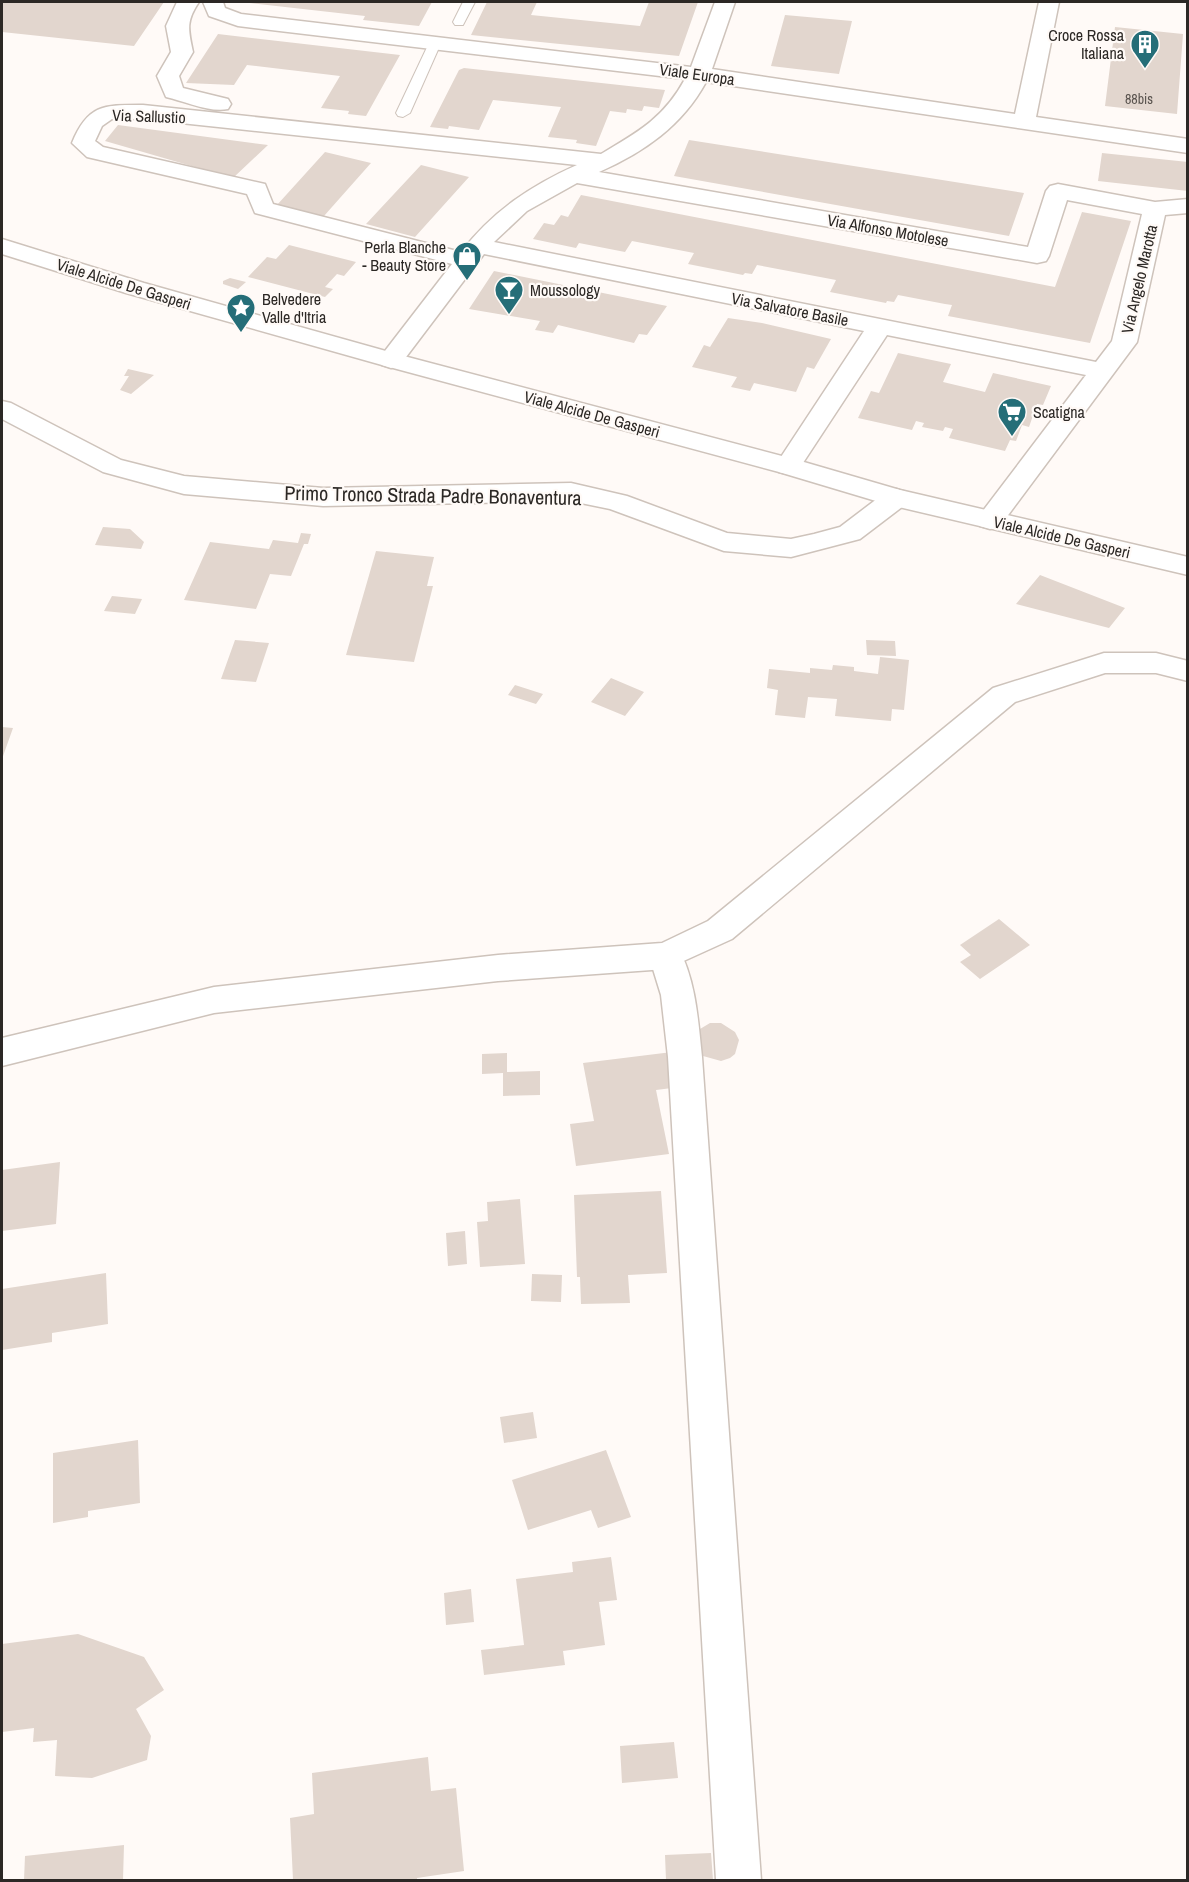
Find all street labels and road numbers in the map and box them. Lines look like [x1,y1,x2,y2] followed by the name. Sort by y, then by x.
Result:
[658,58,737,90] street label: Viale Europa
[112,104,186,128] street label: Via Sallustio
[826,208,950,252] street label: Via Alfonso Motolese
[1116,222,1162,336] street label: Via Angelo Marotta
[54,253,194,315] street label: Viale Alcide De Gasperi
[730,287,850,331] street label: Via Salvatore Basile
[522,385,662,443] street label: Viale Alcide De Gasperi
[284,479,582,511] street label: Primo Tronco Strada Padre Bonaventura
[991,511,1133,563] street label: Viale Alcide De Gasperi

